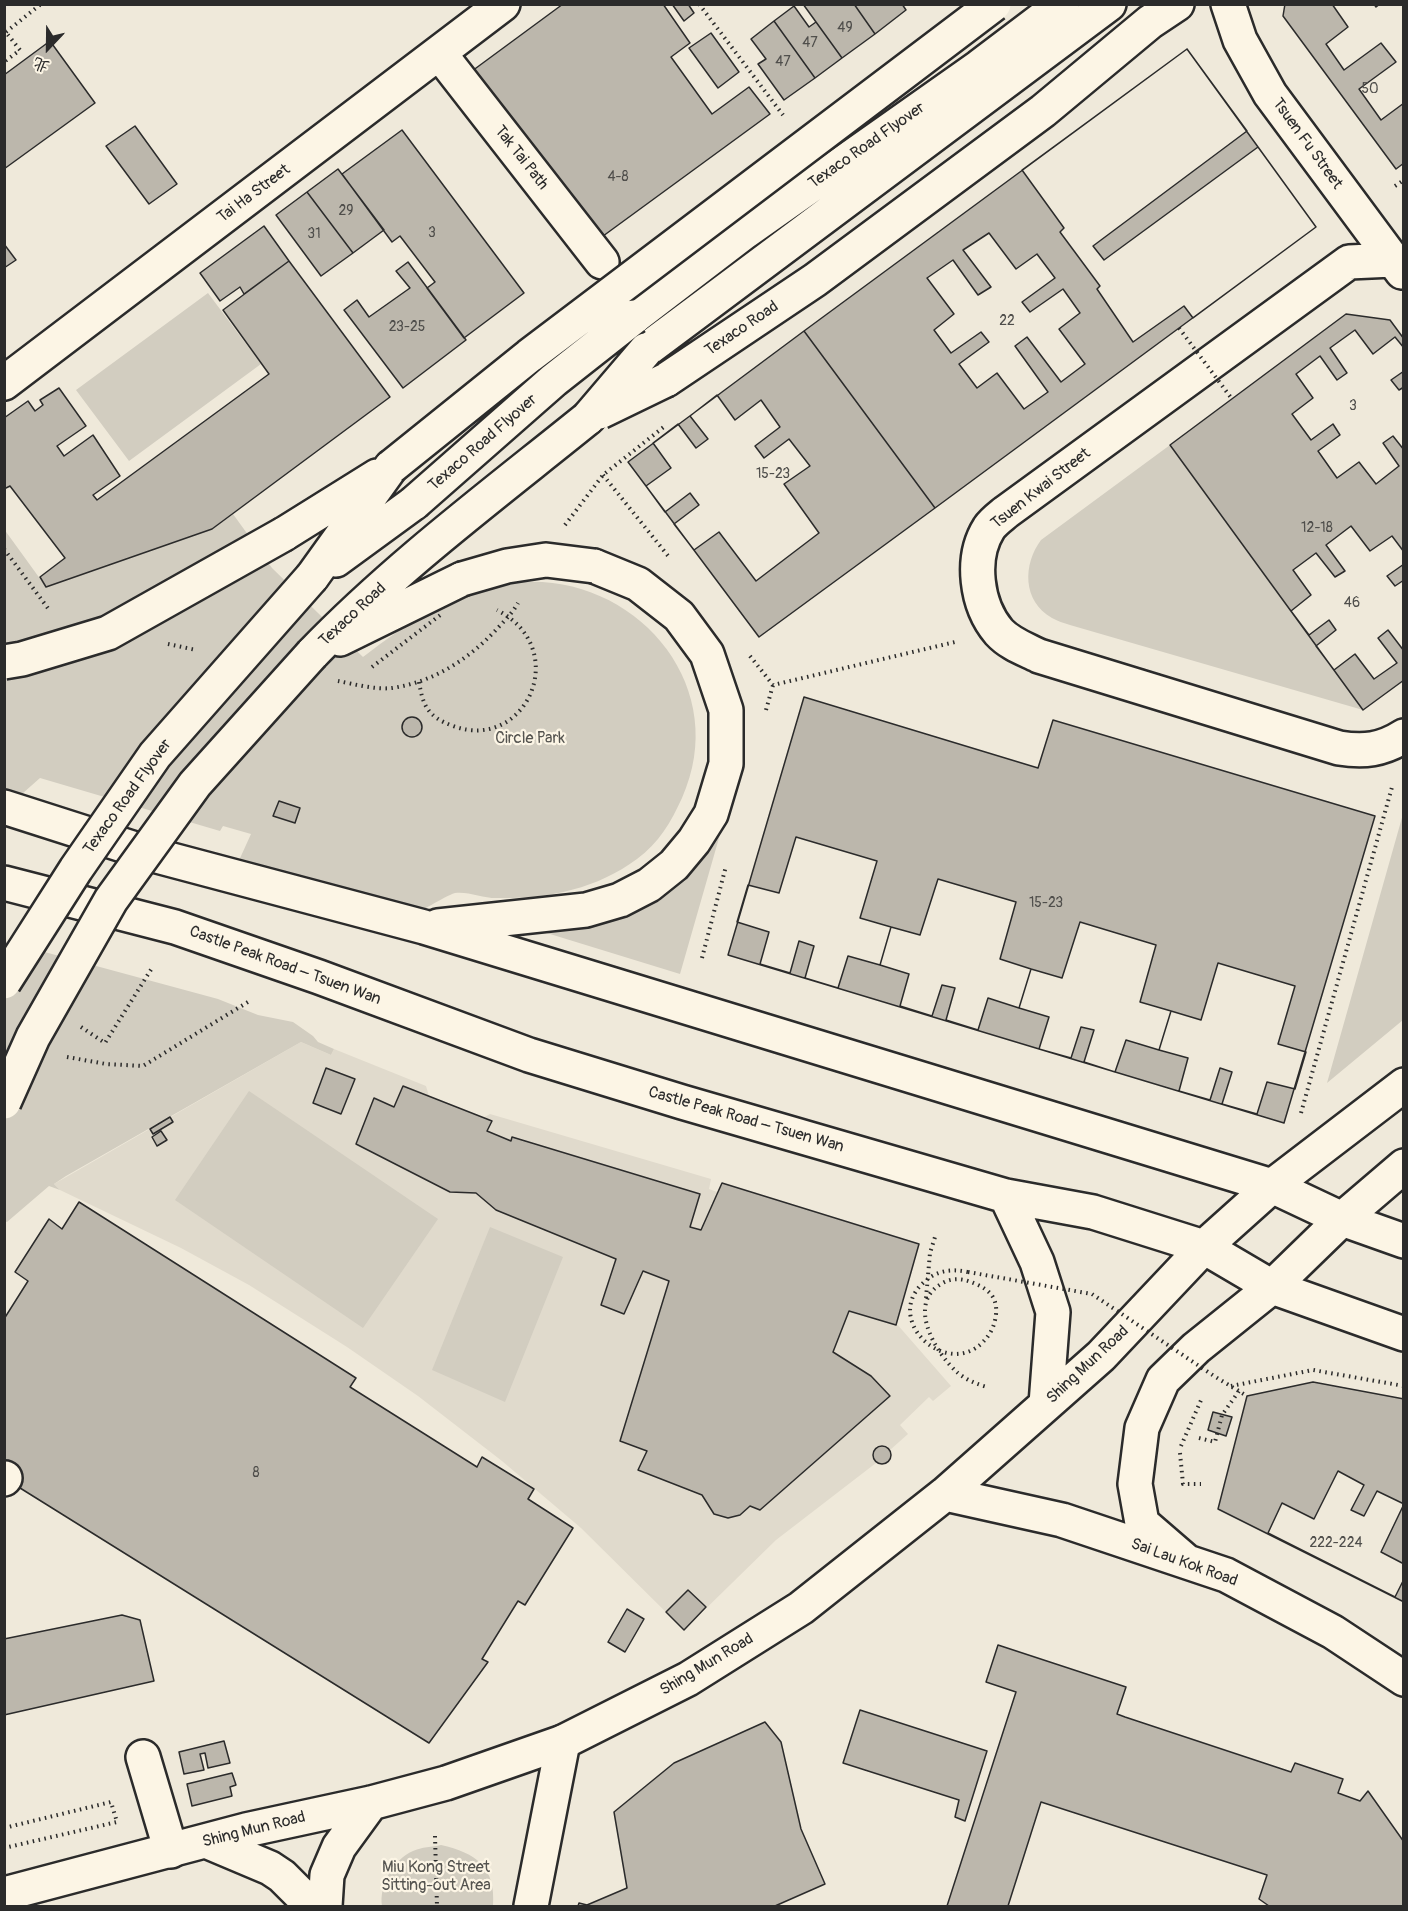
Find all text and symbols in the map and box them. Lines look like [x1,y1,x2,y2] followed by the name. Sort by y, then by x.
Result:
[18,18,78,78] north arrow
[837,20,853,36] house number: 49
[802,35,818,51] house number: 47
[30,52,52,77] text: 北
[775,54,791,70] house number: 47
[1361,81,1379,97] house number: 50
[1268,95,1346,193] street label: Tsuen Fu Street
[805,99,929,193] street label: Texaco Road Flyover
[490,122,552,194] street label: Tak Tai Path
[214,160,294,228] street label: Tai Ha Street
[607,169,629,185] house number: 4-8
[338,203,354,219] house number: 29
[428,225,436,241] house number: 3
[307,226,321,242] house number: 31
[702,297,782,361] street label: Texaco Road
[999,313,1015,329] house number: 22
[389,319,425,335] house number: 23-25
[425,391,541,495] street label: Texaco Road Flyover
[1349,398,1357,414] house number: 3
[988,444,1094,534] street label: Tsuen Kwai Street
[756,466,790,482] house number: 15-23
[1301,520,1333,536] house number: 12-18
[316,579,390,651] street label: Texaco Road
[1344,595,1360,611] house number: 46
[495,729,565,749] park label: Circle Park
[80,736,176,858] street label: Texaco Road Flyover
[1029,895,1063,911] house number: 15-23
[187,922,383,1010] street label: Castle Peak Road – Tsuen Wan
[646,1083,846,1157] street label: Castle Peak Road – Tsuen Wan
[1043,1322,1133,1408] street label: Shing Mun Road
[252,1465,260,1481] house number: 8
[1128,1535,1240,1591] street label: Sai Lau Kok Road
[1309,1535,1363,1551] house number: 222-224
[657,1630,757,1700] street label: Shing Mun Road
[201,1808,307,1852] street label: Shing Mun Road
[381,1858,491,1896] park label: Miu Kong Street Sitting-out Area

